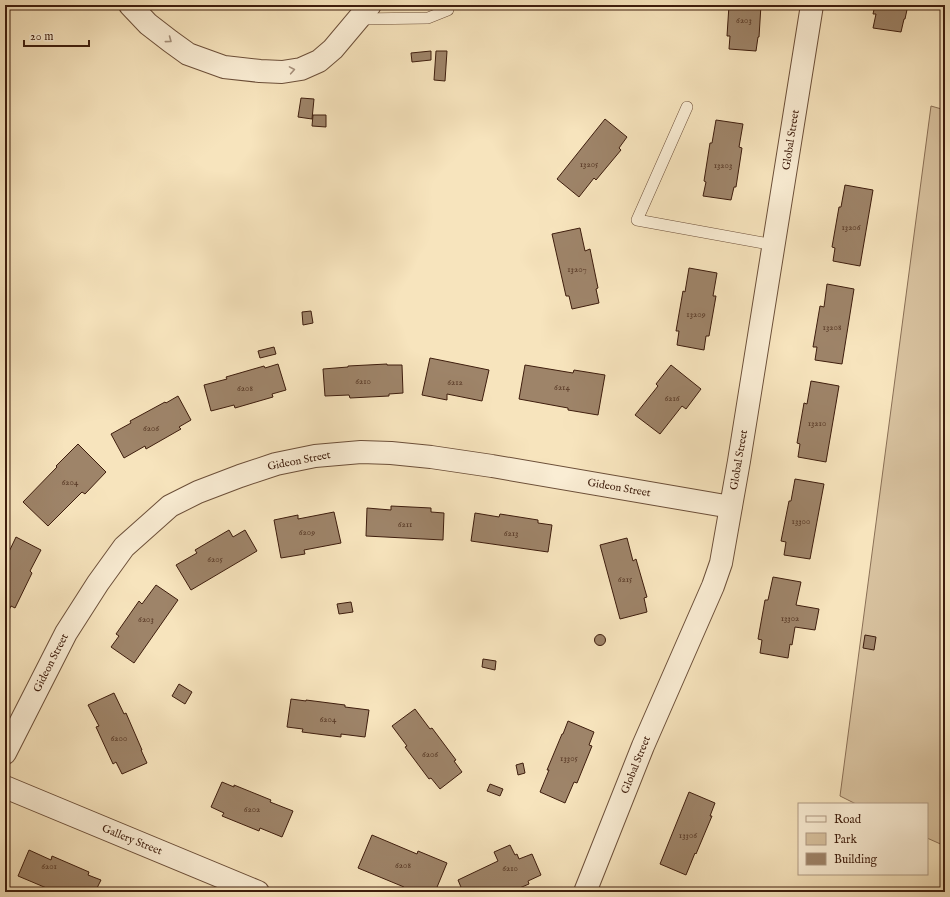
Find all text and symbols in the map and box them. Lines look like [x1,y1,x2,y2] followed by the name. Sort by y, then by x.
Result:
[736,15,752,26] house number: 6203
[24,22,89,48] scale bar
[30,29,53,44] text: 20 m
[165,35,172,42] one-way arrow
[289,66,295,75] one-way arrow
[779,109,803,171] street label: Global Street
[580,159,599,170] house number: 13205
[714,160,732,171] house number: 13203
[841,222,861,233] house number: 13206
[567,264,587,275] house number: 13207
[686,309,706,320] house number: 13209
[823,322,842,333] house number: 13208
[355,376,371,387] house number: 6210
[447,377,463,388] house number: 6212
[554,382,570,393] house number: 6214
[237,383,253,394] house number: 6208
[664,393,680,404] house number: 6216
[808,418,826,429] house number: 13210
[143,423,159,434] house number: 6206
[727,429,751,491] street label: Global Street
[266,448,332,474] street label: Gideon Street
[586,476,652,500] street label: Gideon Street
[62,477,79,488] house number: 6204
[792,516,810,527] house number: 13300
[398,519,412,530] house number: 6211
[299,527,315,538] house number: 6209
[504,528,518,539] house number: 6213
[207,554,224,565] house number: 6205
[618,574,633,585] house number: 6215
[781,613,799,624] house number: 13302
[138,614,154,625] house number: 6203
[30,631,72,695] street label: Gideon Street
[320,714,337,725] house number: 6204
[111,733,127,744] house number: 6200
[618,734,654,796] street label: Global Street
[422,749,438,760] house number: 6206
[560,753,579,764] house number: 13305
[798,803,928,875] legend
[244,804,260,815] house number: 6202
[834,812,862,827] text: Road
[100,822,164,859] street label: Gallery Street
[679,830,697,841] house number: 13306
[834,832,857,847] text: Park
[834,852,878,867] text: Building
[395,860,411,871] house number: 6208
[41,861,57,872] house number: 6201
[502,863,518,874] house number: 6210

